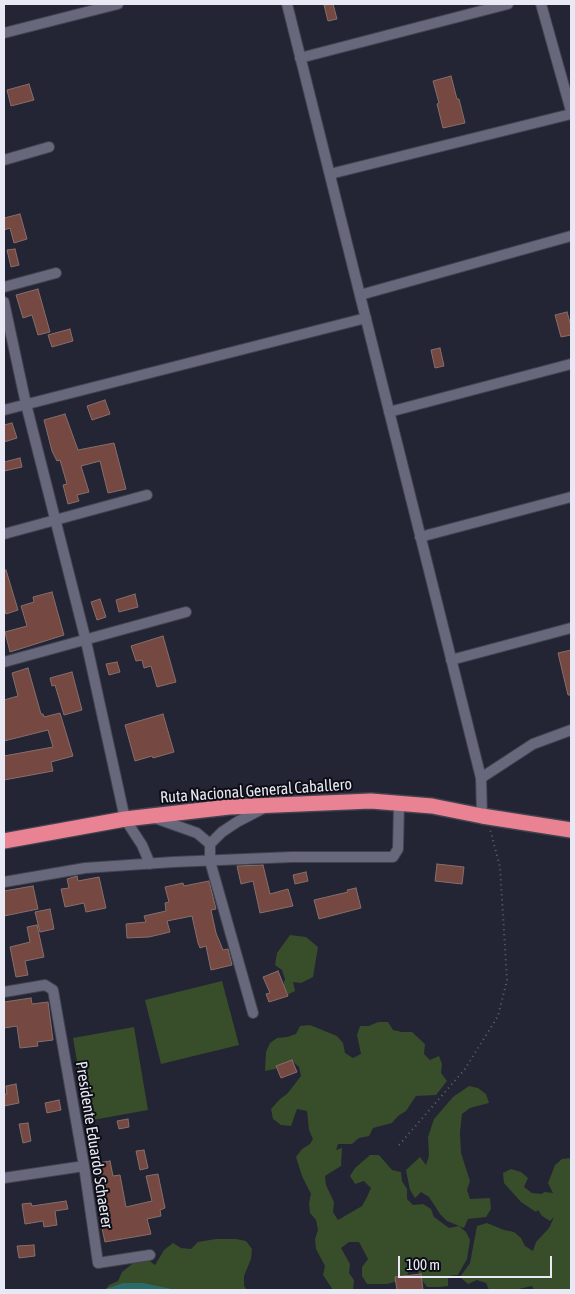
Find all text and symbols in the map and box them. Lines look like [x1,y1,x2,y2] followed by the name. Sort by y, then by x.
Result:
[160,775,352,807] street label: Ruta Nacional General Caballero
[71,1060,117,1230] street label: Presidente Eduardo Schaerer
[400,1246,554,1278] scale bar
[406,1256,440,1273] text: 100 m

